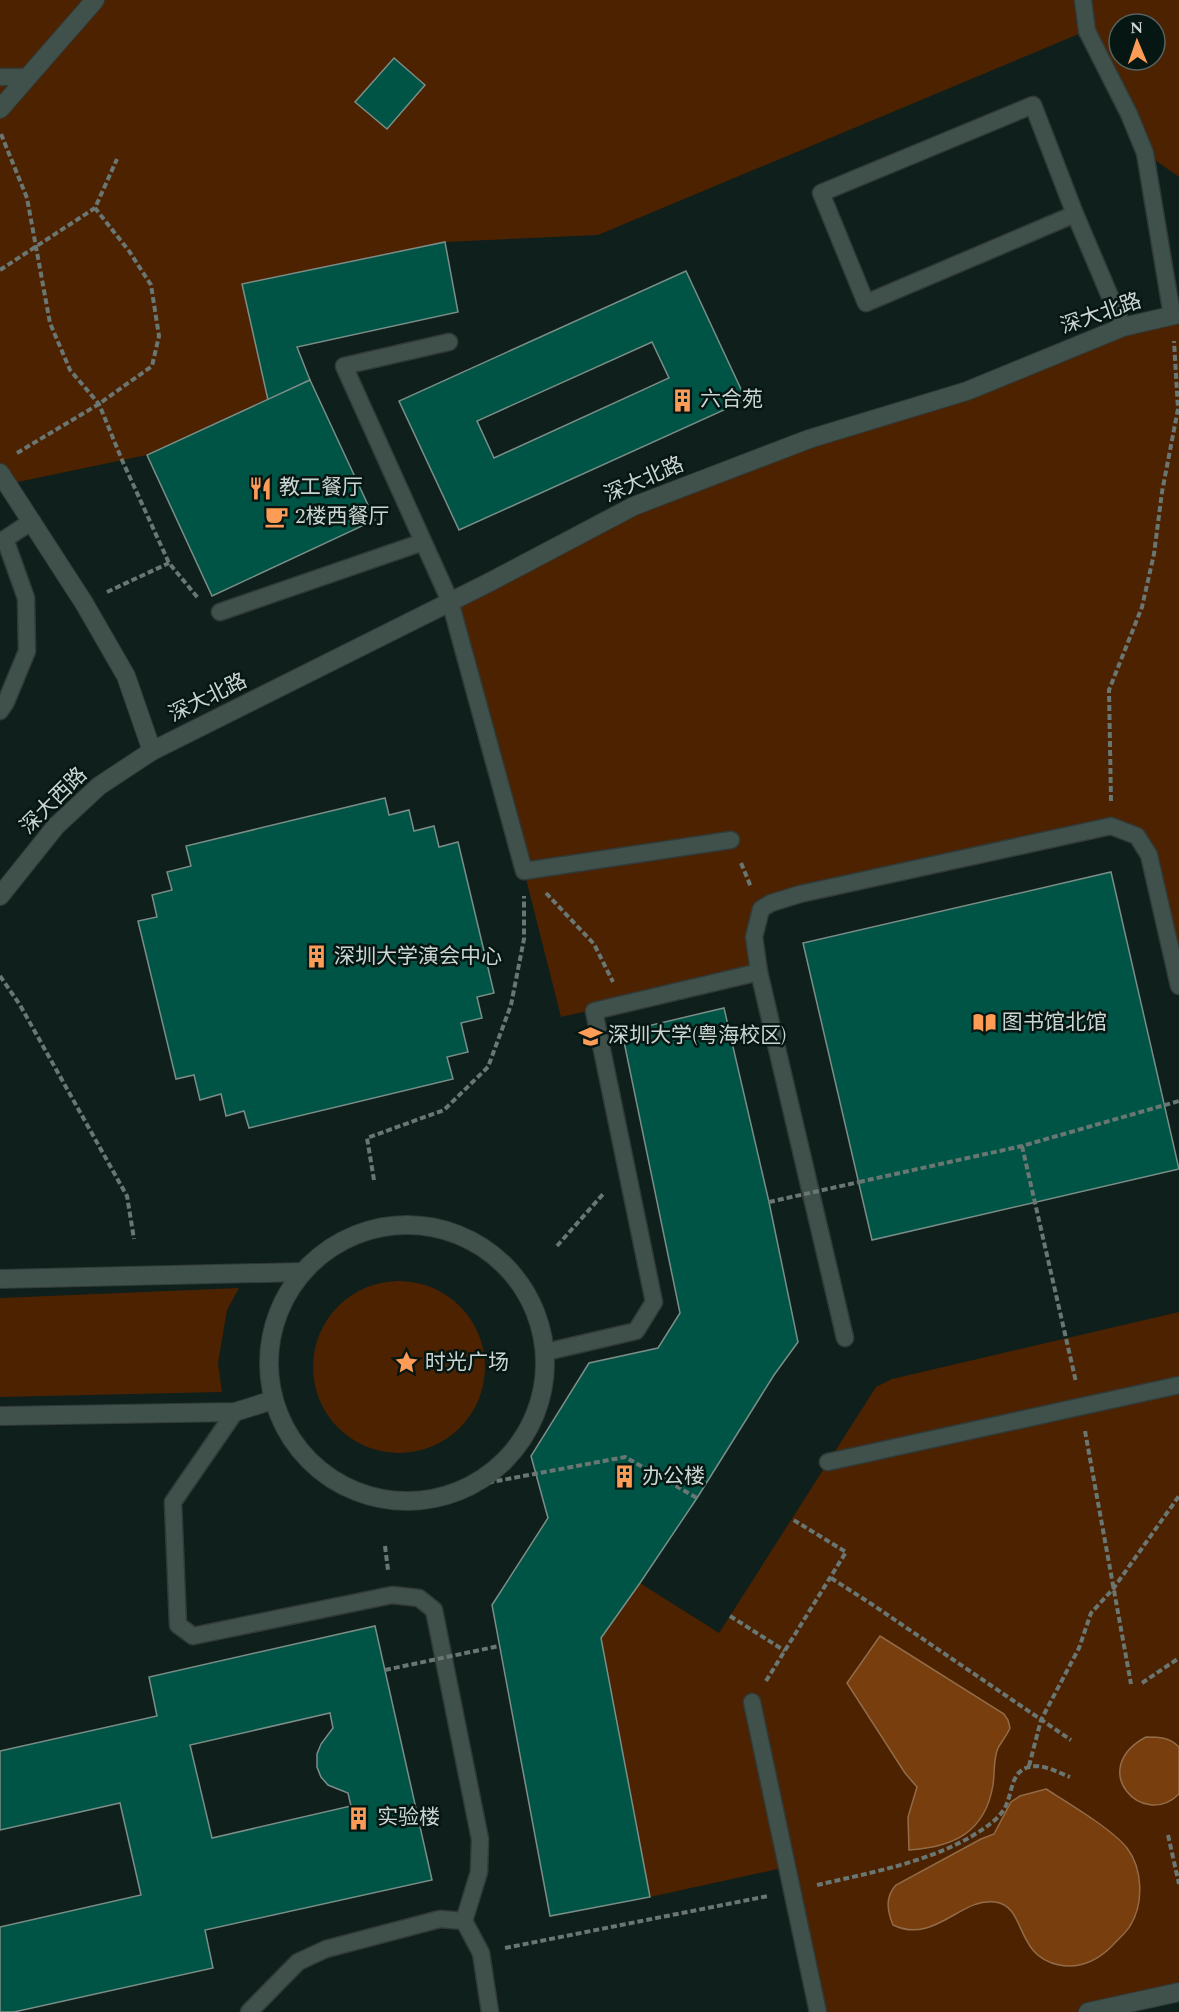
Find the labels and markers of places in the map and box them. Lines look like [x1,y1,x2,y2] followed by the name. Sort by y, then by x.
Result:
[700,384,763,416] place label: 六合苑
[669,387,695,413] building icon: 六合苑
[279,472,363,504] place label: 教工餐厅
[248,475,274,501] restaurant icon: 教工餐厅
[295,501,390,533] place label: 2楼西餐厅
[264,504,290,530] cafe icon: 2楼西餐厅
[334,941,502,973] place label: 深圳大学演会中心
[303,944,329,970] building icon: 深圳大学演会中心
[1002,1007,1107,1039] place label: 图书馆北馆
[971,1010,997,1036] library icon: 图书馆北馆
[608,1020,787,1052] place label: 深圳大学(粤海校区)
[577,1023,603,1049] school or university icon: 深圳大学(粤海校区)
[425,1347,509,1379] place label: 时光广场
[394,1350,420,1376] place icon: 时光广场
[642,1461,705,1493] place label: 办公楼
[611,1464,637,1490] building icon: 办公楼
[377,1802,440,1834] place label: 实验楼
[346,1805,372,1831] building icon: 实验楼

